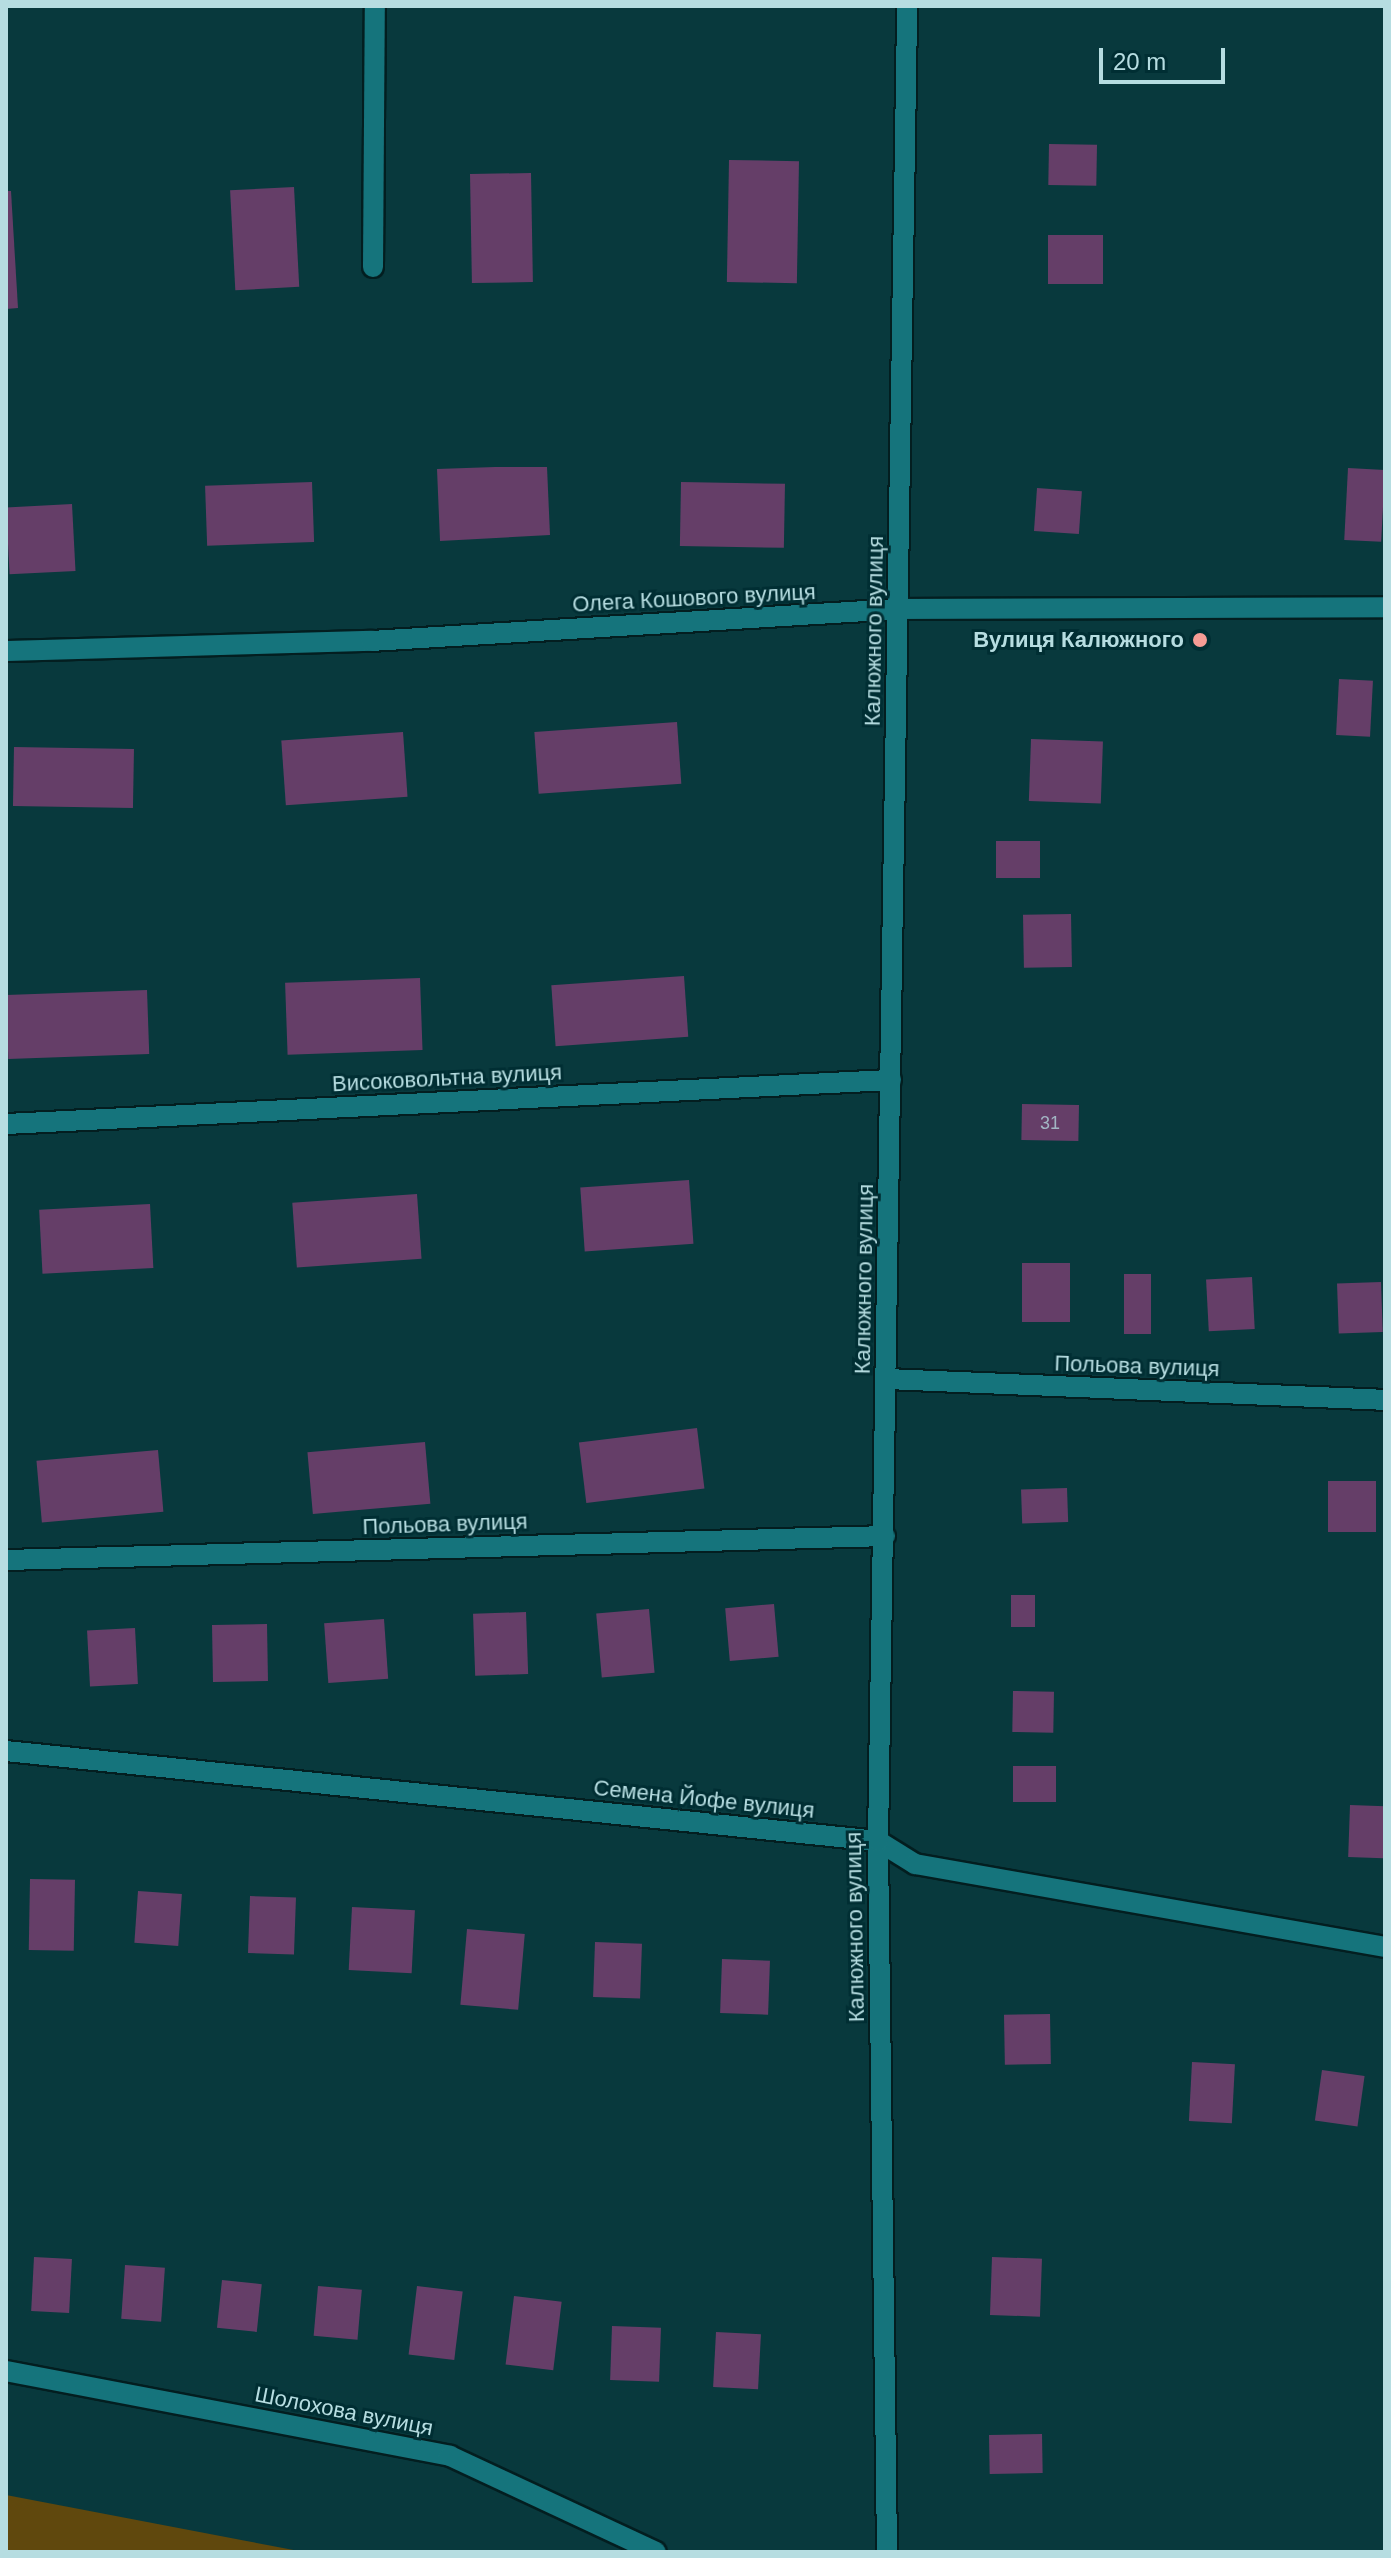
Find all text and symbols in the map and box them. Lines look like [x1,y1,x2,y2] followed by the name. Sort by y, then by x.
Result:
[1103,32,1229,82] scale bar
[1113,48,1166,75] text: 20 m
[859,536,889,726] street label: Калюжного вулиця
[572,578,816,618] street label: Олега Кошового вулиця
[973,627,1184,653] place label: Вулиця Калюжного
[1191,631,1209,649] marker: Вулиця Калюжного
[331,1059,563,1097] street label: Високовольтна вулиця
[1040,1112,1060,1134] house number: 31
[849,1184,879,1374] street label: Калюжного вулиця
[1054,1350,1220,1382] street label: Польова вулиця
[362,1508,528,1540] street label: Польова вулиця
[592,1774,816,1824] street label: Семена Йофе вулиця
[840,1832,870,2022] street label: Калюжного вулиця
[253,2381,435,2441] street label: Шолохова вулиця

